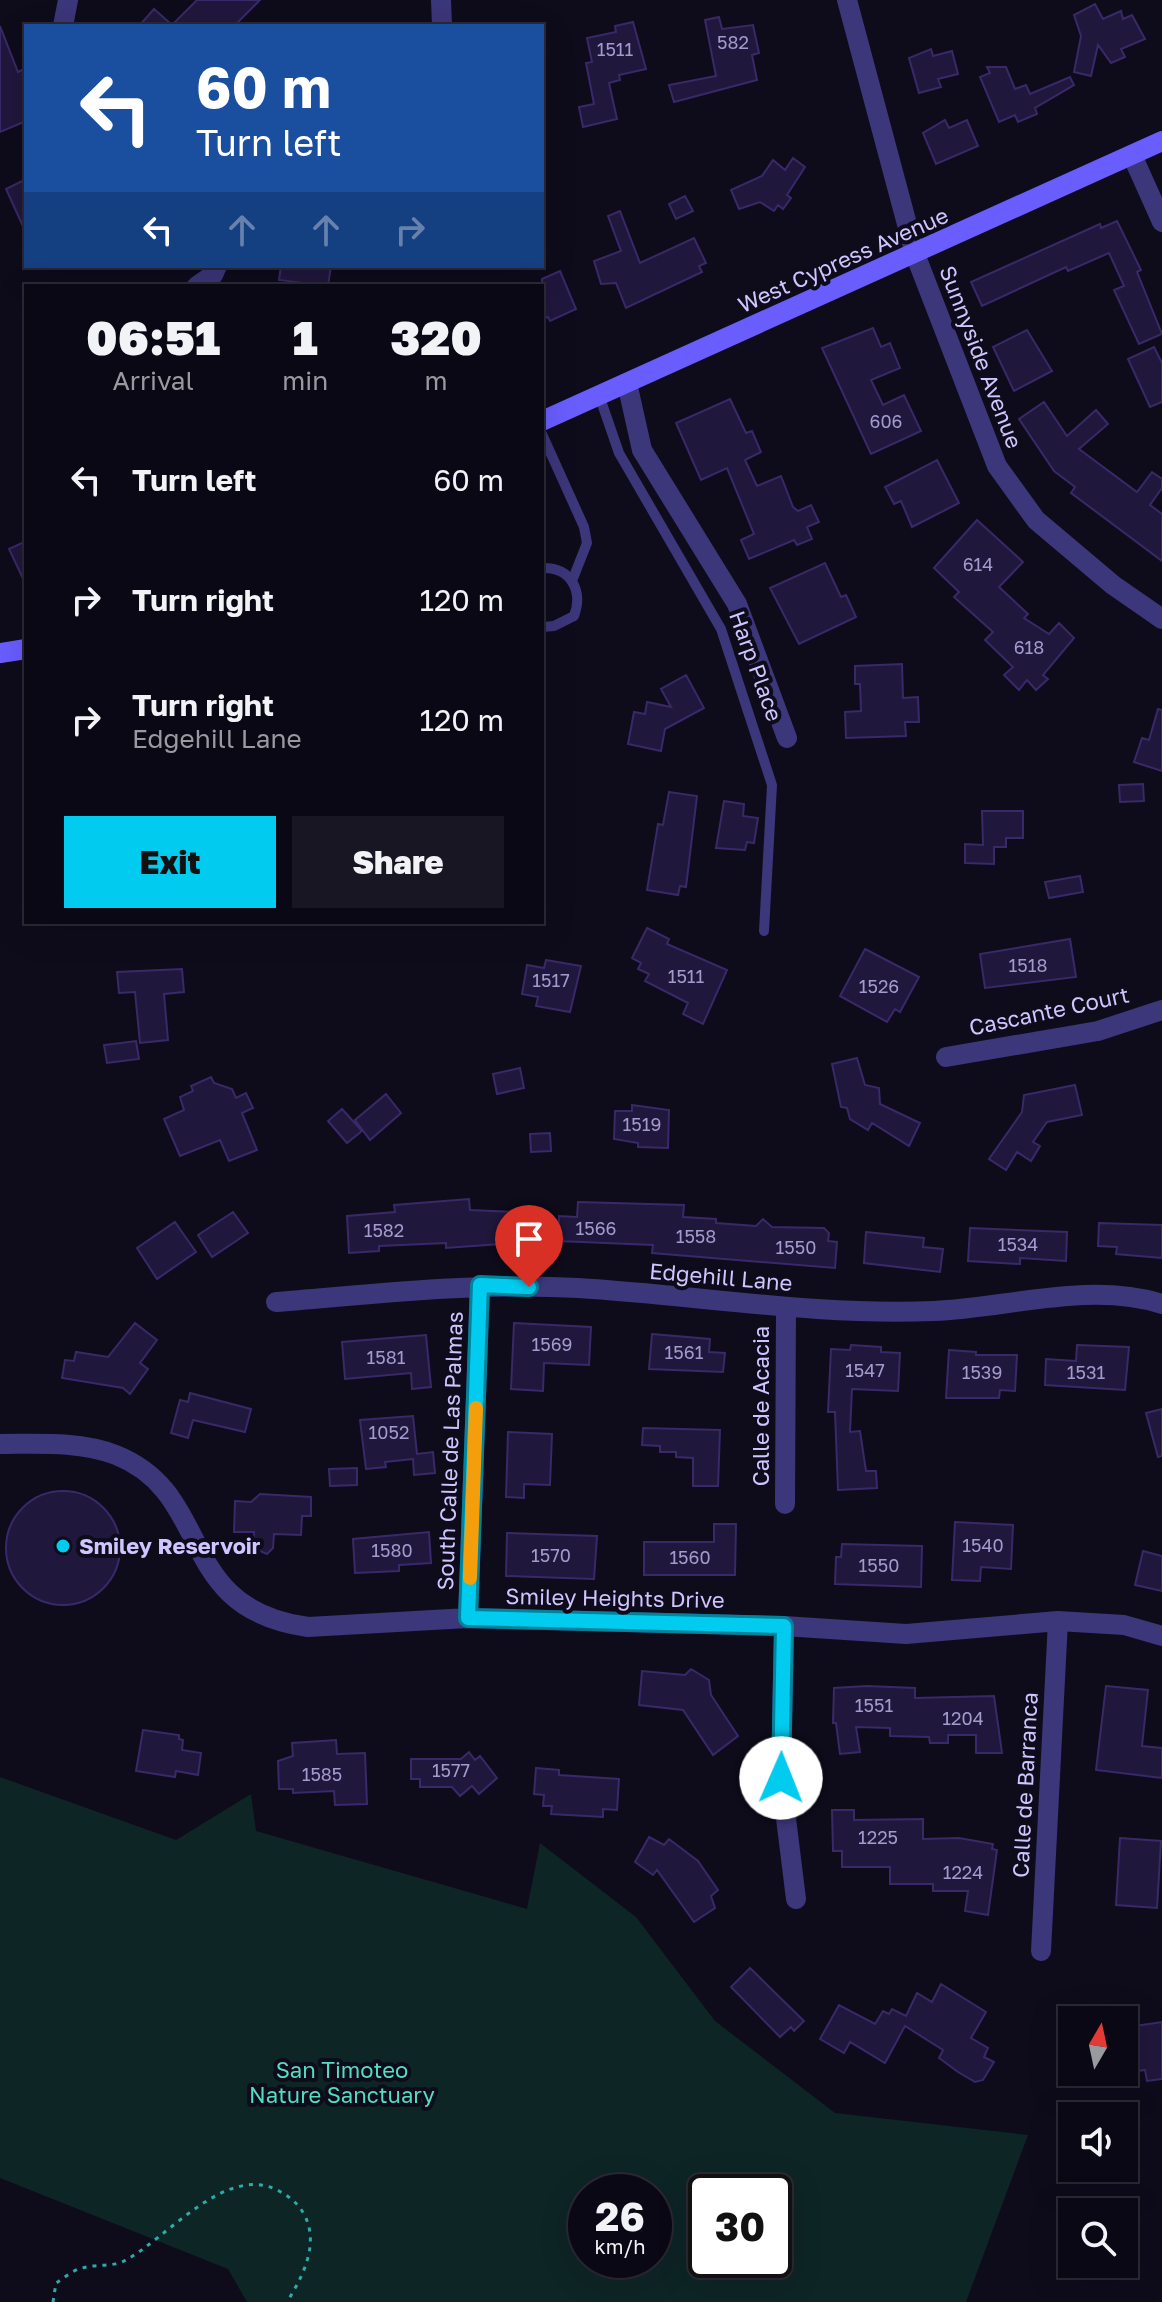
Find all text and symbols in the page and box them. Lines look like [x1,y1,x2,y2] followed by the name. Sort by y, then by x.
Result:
[717,31,749,53] house number: 582
[597,38,634,60] house number: 1511
[196,53,331,120] text: 60 m
[64,56,168,160] icon: left
[196,121,342,164] text: Turn left
[733,201,952,318] street label: West Cypress Avenue
[136,208,180,252] icon: left
[220,208,264,252] icon: ahead
[304,208,348,252] icon: ahead
[388,208,432,252] icon: right
[934,262,1029,452] street label: Sunnyside Avenue
[86,308,220,366] text: 06:51
[293,308,318,366] text: 1
[390,308,482,366] text: 320
[112,365,194,396] text: Arrival
[282,365,328,396] text: min
[425,365,448,396] text: m
[870,410,902,432] house number: 606
[64,458,108,502] icon: left
[132,462,257,498] text: Turn left
[433,462,504,498] text: 60 m
[963,553,993,575] house number: 614
[64,578,108,622] icon: right
[132,582,274,618] text: Turn right
[419,582,504,618] text: 120 m
[724,607,789,725] street label: Harp Place
[1014,636,1044,658] house number: 618
[132,687,274,723] text: Turn right
[64,698,108,742] icon: right
[419,702,504,738] text: 120 m
[132,723,302,754] text: Edgehill Lane
[64,816,276,908] button: Exit
[292,816,504,908] button: Share
[1009,954,1047,976] house number: 1518
[668,965,705,987] house number: 1511
[532,969,570,991] house number: 1517
[859,975,899,997] house number: 1526
[966,980,1131,1041] street label: Cascante Court
[623,1113,661,1135] house number: 1519
[495,1205,563,1287] pin
[507,1217,551,1261] icon: arrive
[576,1217,616,1239] house number: 1566
[364,1219,404,1241] house number: 1582
[676,1225,716,1247] house number: 1558
[998,1233,1038,1255] house number: 1534
[776,1236,816,1258] house number: 1550
[648,1257,794,1296] street label: Edgehill Lane
[431,1311,468,1591] street label: South Calle de Las Palmas
[747,1326,774,1486] street label: Calle de Acacia
[532,1333,572,1355] house number: 1569
[665,1341,704,1363] house number: 1561
[367,1346,406,1368] house number: 1581
[845,1359,885,1381] house number: 1547
[962,1361,1002,1383] house number: 1539
[1067,1361,1105,1383] house number: 1531
[369,1421,409,1443] house number: 1052
[79,1532,261,1559] place label: Smiley Reservoir
[962,1534,1004,1556] house number: 1540
[54,1537,72,1555] marker: Smiley Reservoir
[371,1539,413,1561] house number: 1580
[531,1544,571,1566] house number: 1570
[669,1546,711,1568] house number: 1560
[859,1554,899,1576] house number: 1550
[505,1582,725,1613] street label: Smiley Heights Drive
[1006,1691,1043,1878] street label: Calle de Barranca
[855,1694,893,1716] house number: 1551
[942,1707,984,1729] house number: 1204
[739,1736,823,1820] position arrow
[432,1759,470,1781] house number: 1577
[302,1763,342,1785] house number: 1585
[858,1826,898,1848] house number: 1225
[943,1861,983,1883] house number: 1224
[1058,2006,1138,2086] north arrow
[1058,2006,1138,2278] map controls
[249,2056,435,2108] park label: San Timoteo Nature Sanctuary
[1058,2102,1138,2182] button: sound
[688,2174,792,2278] speed limit sign: 30
[595,2192,645,2240] text: 26
[1058,2198,1138,2278] button: search
[595,2234,645,2258] text: km/h

